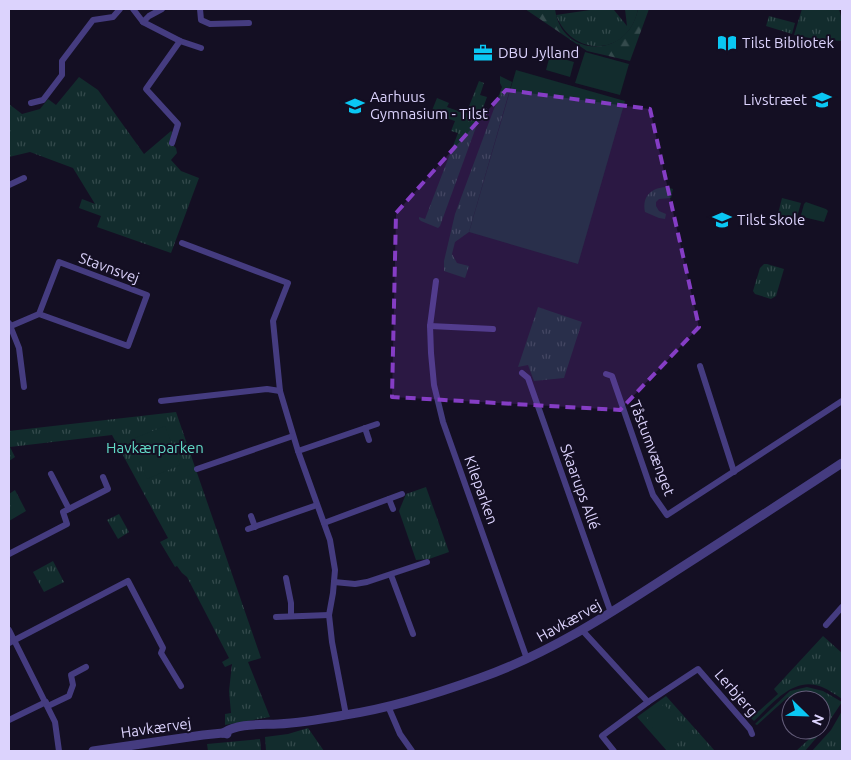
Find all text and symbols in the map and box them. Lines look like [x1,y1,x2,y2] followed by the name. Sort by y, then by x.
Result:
[716,32,738,54] library icon: Tilst Bibliotek
[742,34,835,51] place label: Tilst Bibliotek
[472,42,494,64] office icon: DBU Jylland
[498,44,579,61] place label: DBU Jylland
[370,88,488,122] place label: Aarhuus Gymnasium - Tilst
[811,89,833,111] school or university icon: Livstræet
[743,91,807,108] place label: Livstræet
[344,95,366,117] school or university icon: Aarhuus Gymnasium - Tilst
[711,209,733,231] school or university icon: Tilst Skole
[737,211,805,228] place label: Tilst Skole
[77,249,142,286] street label: Stavnsvej
[626,398,679,498] street label: Tåstumvænget
[106,439,204,456] park label: Havkærparken
[557,442,604,532] street label: Skaarups Allé
[461,453,502,526] street label: Kileparken
[534,596,604,645] street label: Havkærvej
[711,666,761,720] street label: Lerbjerg
[781,690,831,740] north arrow
[809,712,827,728] text: N
[120,714,192,741] street label: Havkærvej

